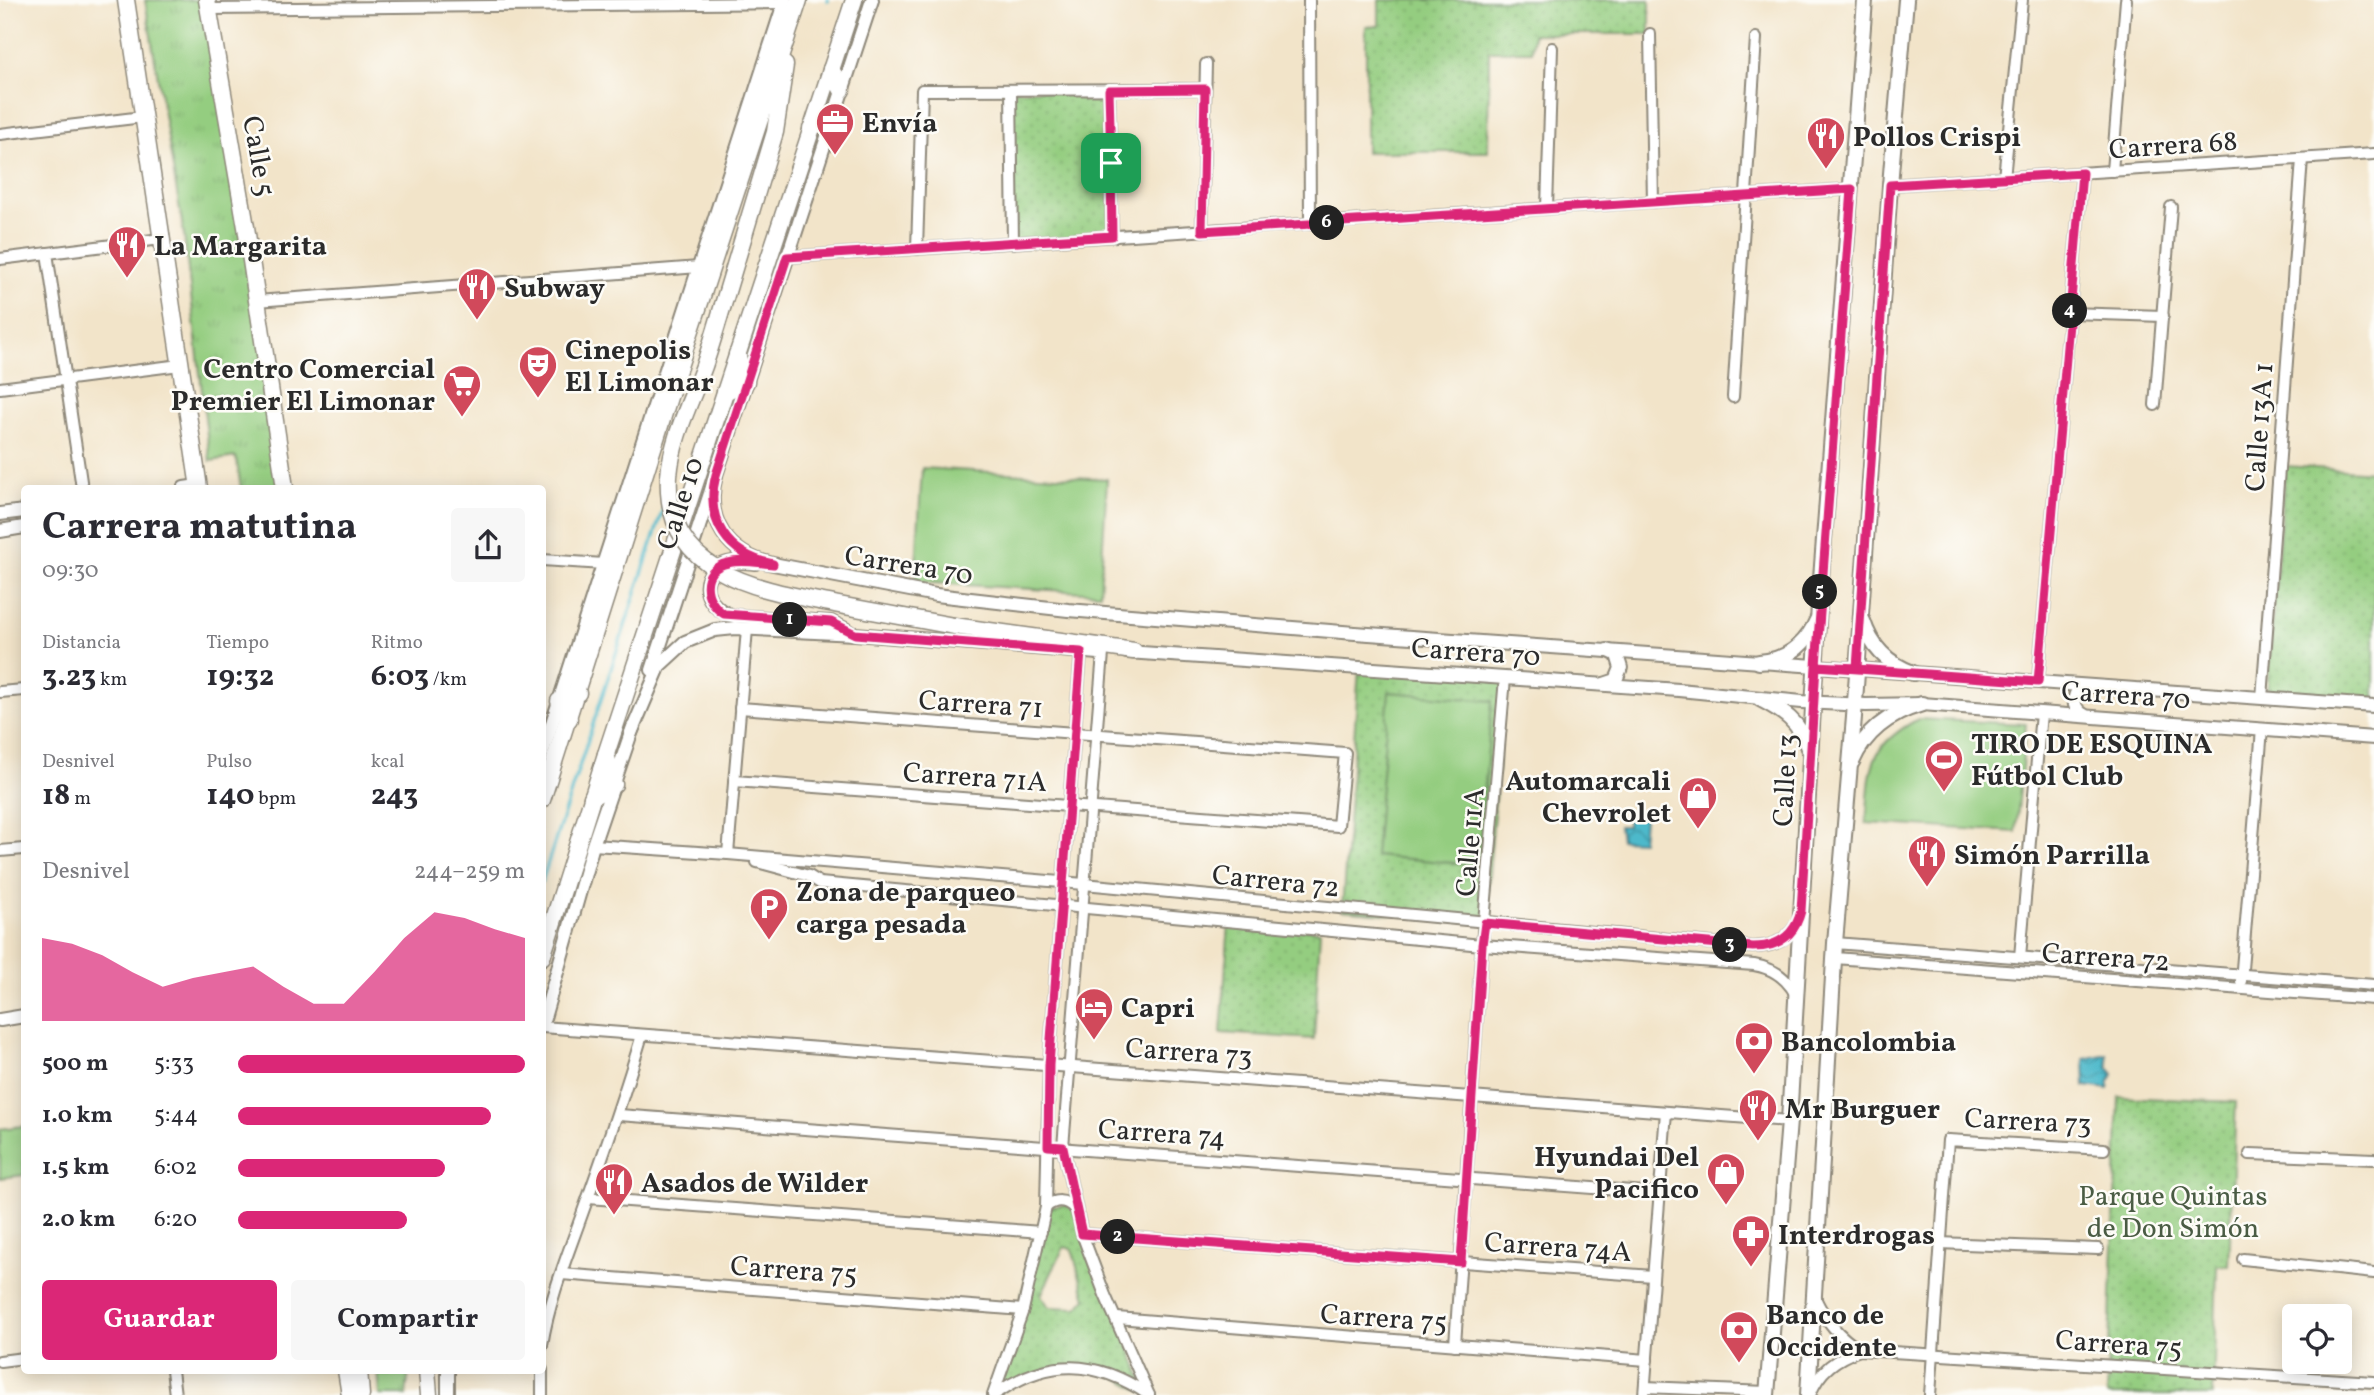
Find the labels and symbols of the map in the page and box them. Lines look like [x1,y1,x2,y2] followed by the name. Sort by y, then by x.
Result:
[814,101,856,156] office icon: Envía
[862,105,937,144] place label: Envía
[231,113,284,200] street label: Calle 5
[1805,115,1847,170] restaurant icon: Pollos Crispi
[1853,119,2021,158] place label: Pollos Crispi
[2108,123,2239,170] street label: Carrera 68
[1081,133,1141,193] pin
[1310,206,1344,241] pin: 6
[106,224,148,279] restaurant icon: La Margarita
[154,228,327,267] place label: La Margarita
[456,266,498,321] restaurant icon: Subway
[504,270,605,309] place label: Subway
[2052,294,2088,328] pin: 4
[565,332,714,403] place label: Cinepolis El Limonar
[517,344,559,399] theatre icon: Cinepolis El Limonar
[171,351,435,422] place label: Centro Comercial Premier El Limonar
[2237,361,2284,493] street label: Calle 13A 1
[441,363,483,418] supermarket icon: Centro Comercial Premier El Limonar
[648,452,715,555] street label: Calle 10
[842,537,976,596] street label: Carrera 70
[1802,574,1838,610] pin: 5
[772,602,808,638] pin: 1
[1410,630,1542,677] street label: Carrera 70
[2060,673,2192,720] street label: Carrera 70
[917,682,1044,729] street label: Carrera 71
[1971,726,2212,797] place label: TIRO DE ESQUINA Fútbol Club
[1765,733,1808,828] street label: Calle 13
[1923,738,1965,793] sports icon: TIRO DE ESQUINA Fútbol Club
[901,754,1048,803] street label: Carrera 71A
[1505,763,1671,834] place label: Automarcali Chevrolet
[1677,775,1719,830] shop icon: Automarcali Chevrolet
[1447,786,1496,898] street label: Calle 11A
[1906,833,1948,888] restaurant icon: Simón Parrilla
[1954,837,2150,876] place label: Simón Parrilla
[1210,856,1342,909] street label: Carrera 72
[796,874,1016,945] place label: Zona de parqueo carga pesada
[748,886,790,941] parking icon: Zona de parqueo carga pesada
[1712,928,1748,962] pin: 3
[2040,935,2171,982] street label: Carrera 72
[1073,986,1115,1041] hotel icon: Capri
[1121,990,1195,1029] place label: Capri
[1733,1020,1775,1075] bank icon: Bancolombia
[1781,1024,1956,1063] place label: Bancolombia
[1124,1030,1254,1077] street label: Carrera 73
[1737,1087,1779,1142] restaurant icon: Mr Burguer
[1785,1091,1940,1130] place label: Mr Burguer
[1963,1100,2092,1145] street label: Carrera 73
[1097,1111,1227,1158] street label: Carrera 74
[1534,1139,1699,1210] place label: Hyundai Del Pacifico
[1705,1151,1747,1206] shop icon: Hyundai Del Pacifico
[593,1161,635,1216] restaurant icon: Asados de Wilder
[641,1165,868,1204] place label: Asados de Wilder
[2078,1178,2268,1249] park label: Parque Quintas de Don Simón
[1730,1213,1772,1268] pharmacy icon: Interdrogas
[1778,1217,1935,1256] place label: Interdrogas
[1100,1220,1136,1254] pin: 2
[1483,1224,1633,1273] street label: Carrera 74A
[729,1248,859,1295] street label: Carrera 75
[1319,1296,1449,1343] street label: Carrera 75
[1766,1297,1897,1368] place label: Banco de Occidente
[1718,1309,1760,1364] bank icon: Banco de Occidente
[2054,1322,2184,1369] street label: Carrera 75

